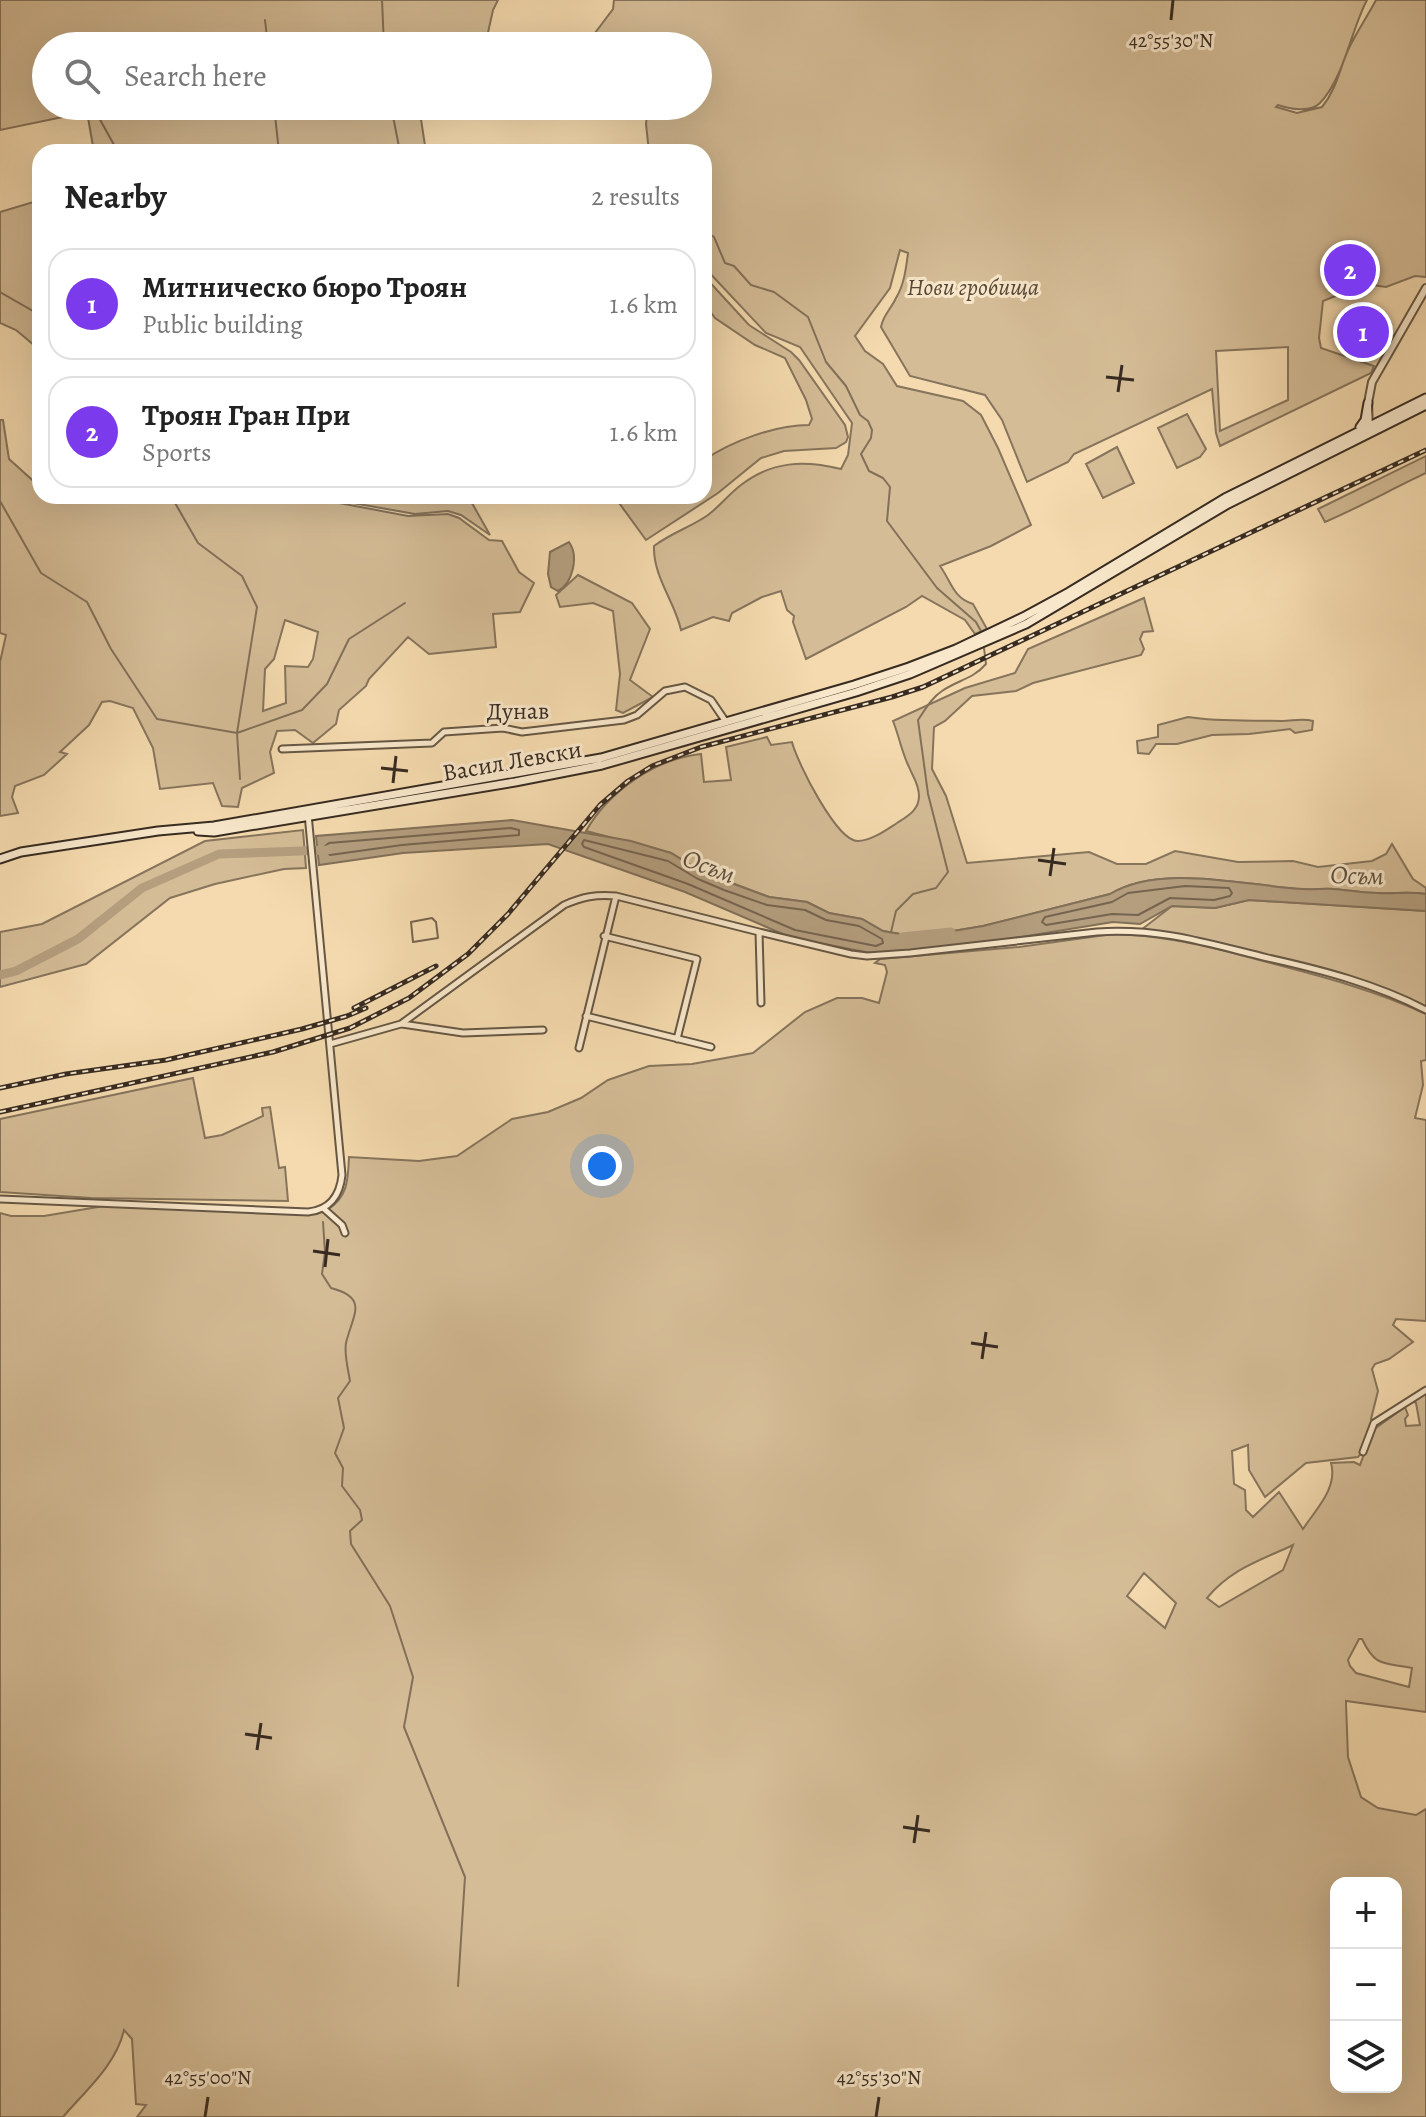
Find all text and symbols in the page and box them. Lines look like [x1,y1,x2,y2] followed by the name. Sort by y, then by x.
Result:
[1129,27,1213,54] text: 42°55'30"N
[32,32,712,120] search box
[60,54,104,98] icon: search
[124,56,267,96] text: Search here
[64,173,167,220] text: Nearby
[591,179,680,214] text: 2 results
[1324,240,1376,300] pin: 2
[142,267,467,307] text: Митническо бюро Троян
[907,271,1039,303] park label: Нови гробища
[87,287,97,322] text: 1
[609,287,678,322] text: 1.6 km
[1337,302,1389,362] pin: 1
[142,307,303,342] text: Public building
[142,395,351,435] text: Троян Гран При
[86,415,98,450] text: 2
[609,415,678,450] text: 1.6 km
[142,435,211,470] text: Sports
[486,694,550,728] street label: Дунав
[440,733,584,789] street label: Васил Левски
[678,841,740,892] water label: Осъм
[1330,857,1384,894] water label: Осъм
[582,1146,622,1186] your location
[1330,1877,1402,2093] map controls
[1330,1877,1402,1949] button: +
[1330,1949,1402,2021] button: −
[1330,2021,1402,2093] button: layers
[165,2064,251,2091] text: 42°55'00"N
[837,2064,921,2091] text: 42°55'30"N

